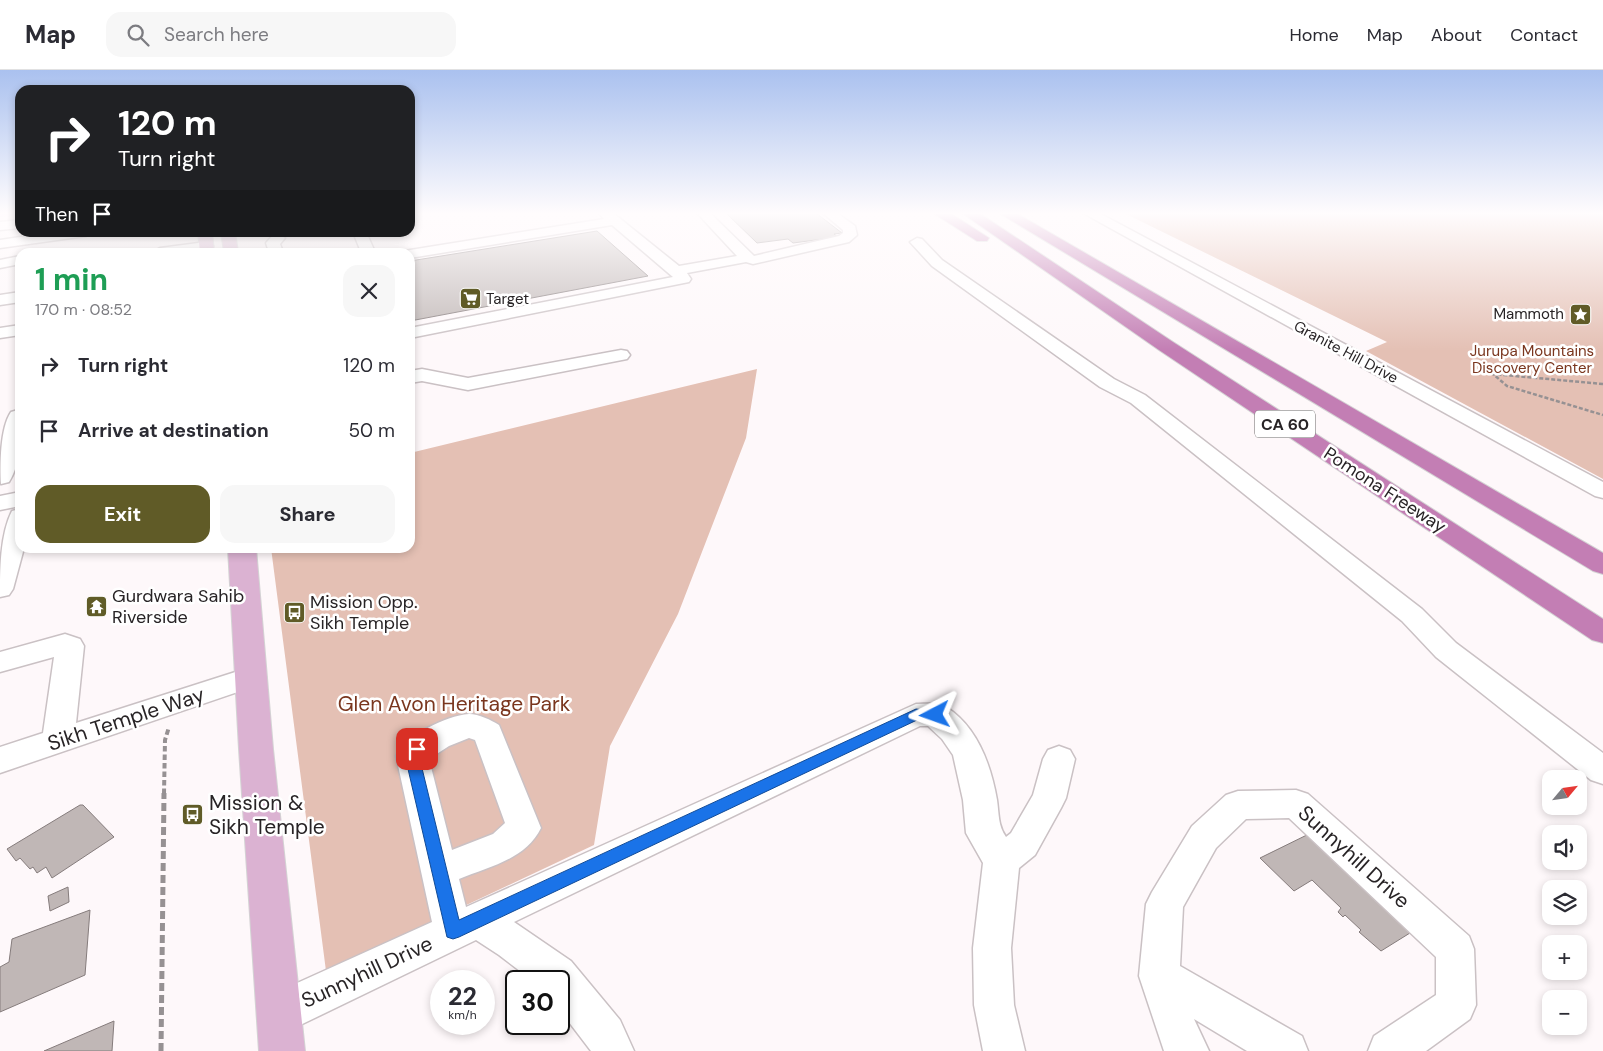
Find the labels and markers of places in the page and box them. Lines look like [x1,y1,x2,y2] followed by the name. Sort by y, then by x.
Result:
[458,287,482,311] supermarket icon: Target
[486,289,529,309] place label: Target
[1568,302,1592,326] place icon: Mammoth
[1493,304,1564,324] place label: Mammoth
[112,584,244,629] place label: Gurdwara Sahib Riverside
[310,590,418,635] place label: Mission Opp. Sikh Temple
[84,594,108,618] temple icon: Gurdwara Sahib Riverside
[282,600,306,624] bus stop icon: Mission Opp. Sikh Temple
[396,728,438,770] pin
[209,789,325,841] place label: Mission & Sikh Temple
[181,803,205,827] bus stop icon: Mission & Sikh Temple

